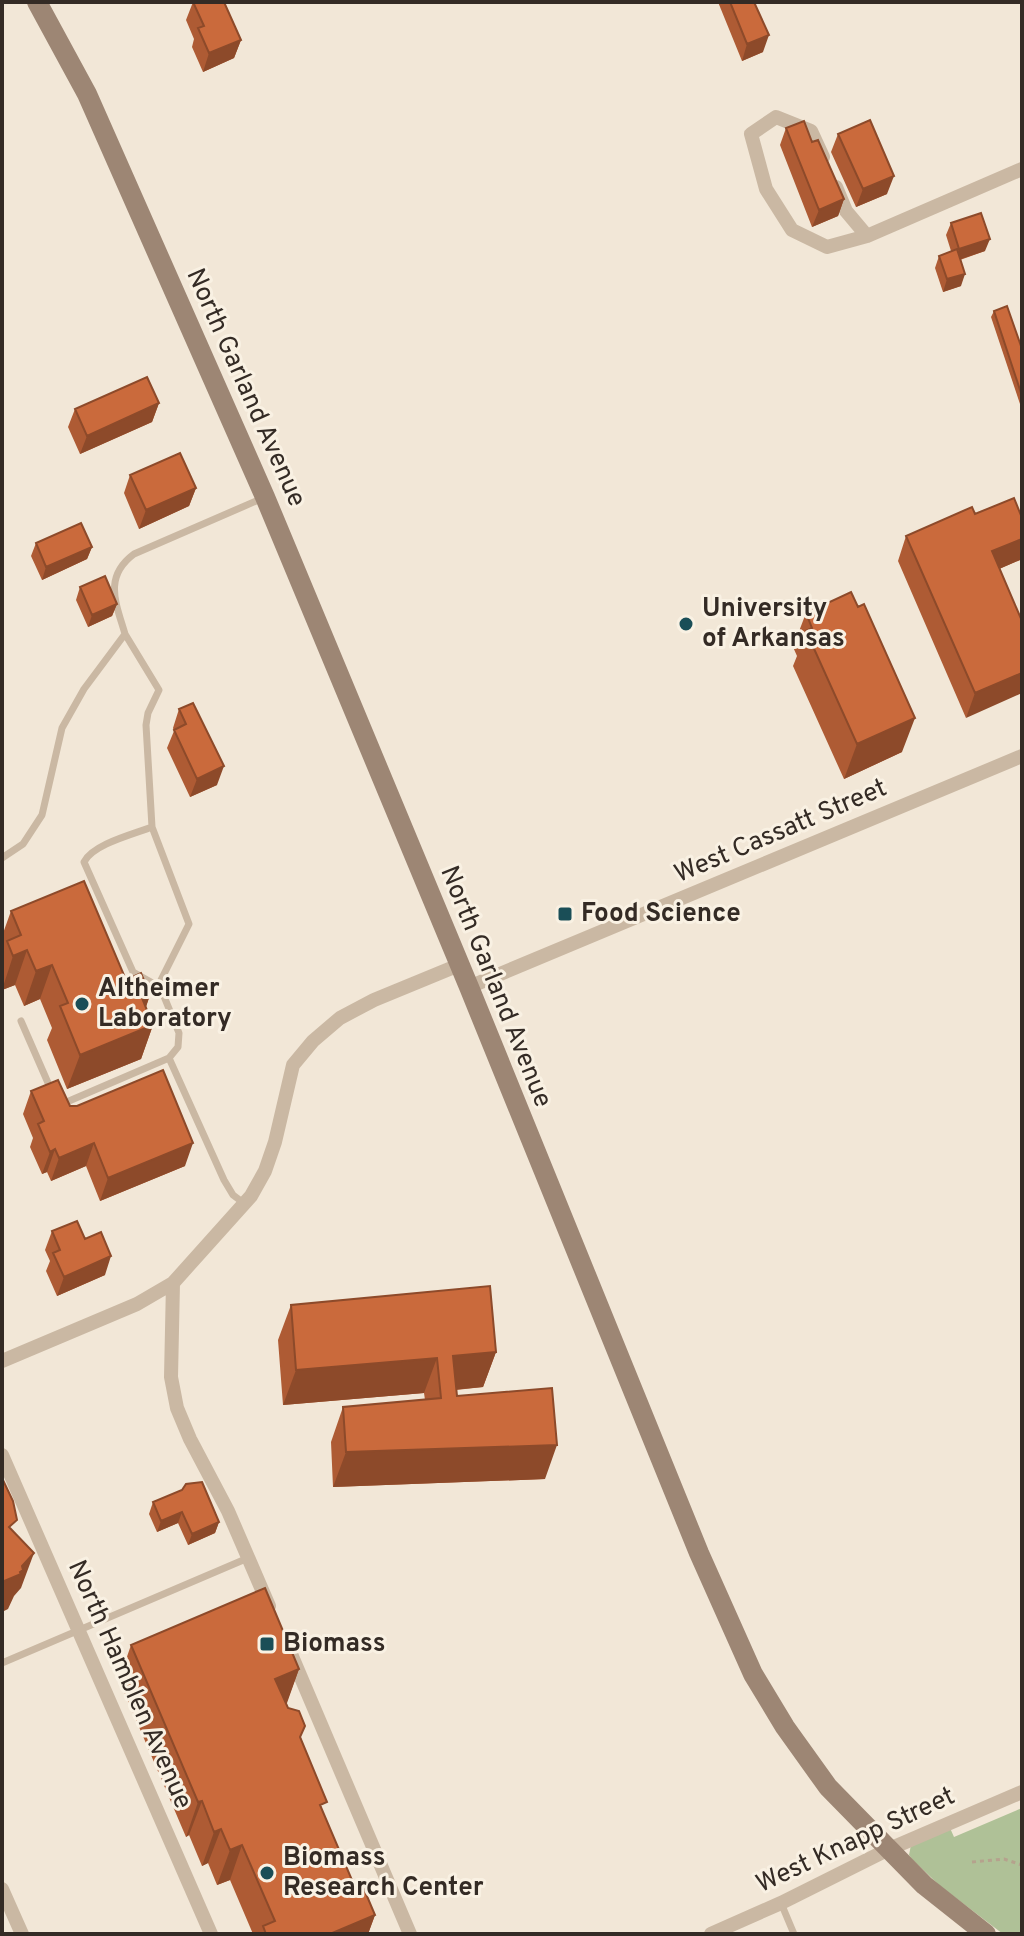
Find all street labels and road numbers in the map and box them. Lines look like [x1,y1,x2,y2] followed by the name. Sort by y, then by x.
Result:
[178,264,312,512] street label: North Garland Avenue
[670,772,892,892] street label: West Cassatt Street
[431,861,559,1113] street label: North Garland Avenue
[59,1555,199,1815] street label: North Hamblen Avenue
[751,1780,961,1902] street label: West Knapp Street

